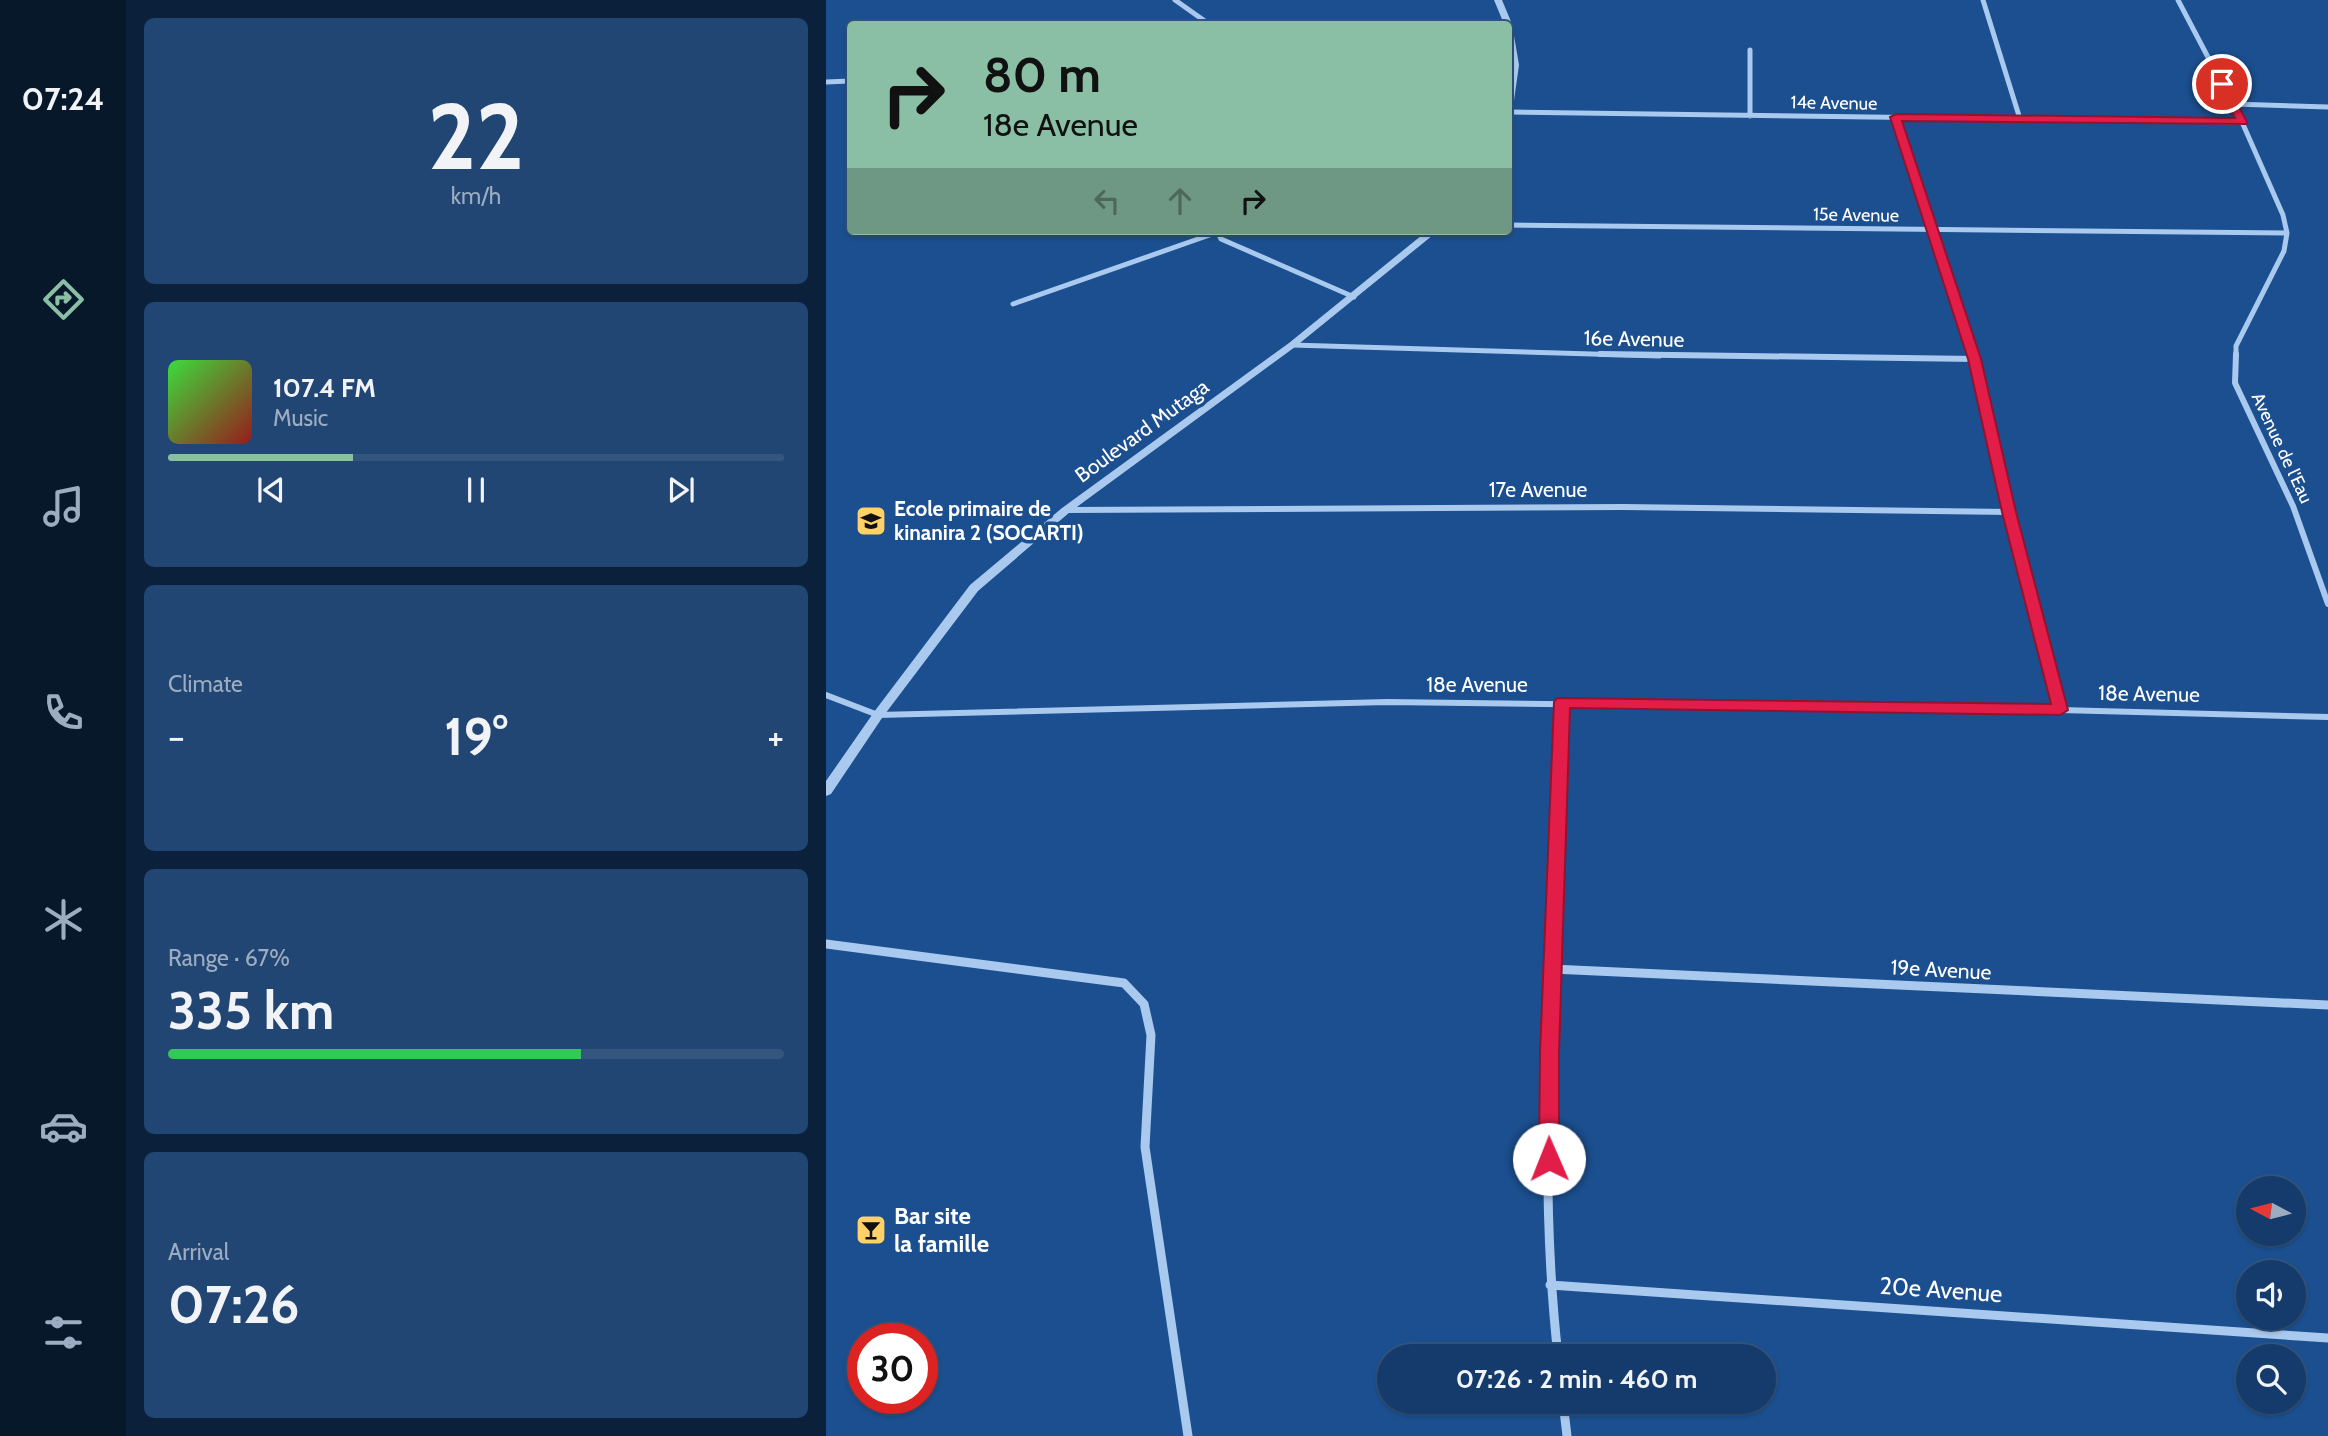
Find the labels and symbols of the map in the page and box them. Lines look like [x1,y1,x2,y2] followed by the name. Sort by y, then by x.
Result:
[2192,54,2252,114] pin
[1791,91,1877,115] street label: 14e Avenue
[1813,203,1899,227] street label: 15e Avenue
[1583,325,1685,352] street label: 16e Avenue
[1070,374,1213,487] street label: Boulevard Mutaga
[2247,389,2317,507] street label: Avenue de l'Eau
[1489,477,1588,502] street label: 17e Avenue
[894,496,1084,545] place label: Ecole primaire de kinanira 2 (SOCARTI)
[854,504,888,538] school or university icon: Ecole primaire de kinanira 2 (SOCARTI)
[1426,672,1528,697] street label: 18e Avenue
[2098,680,2200,707] street label: 18e Avenue
[1890,954,1992,985] street label: 19e Avenue
[1512,1122,1586,1196] position arrow
[2236,1176,2306,1246] north arrow
[894,1201,989,1258] place label: Bar site la famille
[854,1213,888,1247] bar icon: Bar site la famille
[1879,1271,2003,1308] street label: 20e Avenue
[847,1323,938,1414] speed limit sign: 30

